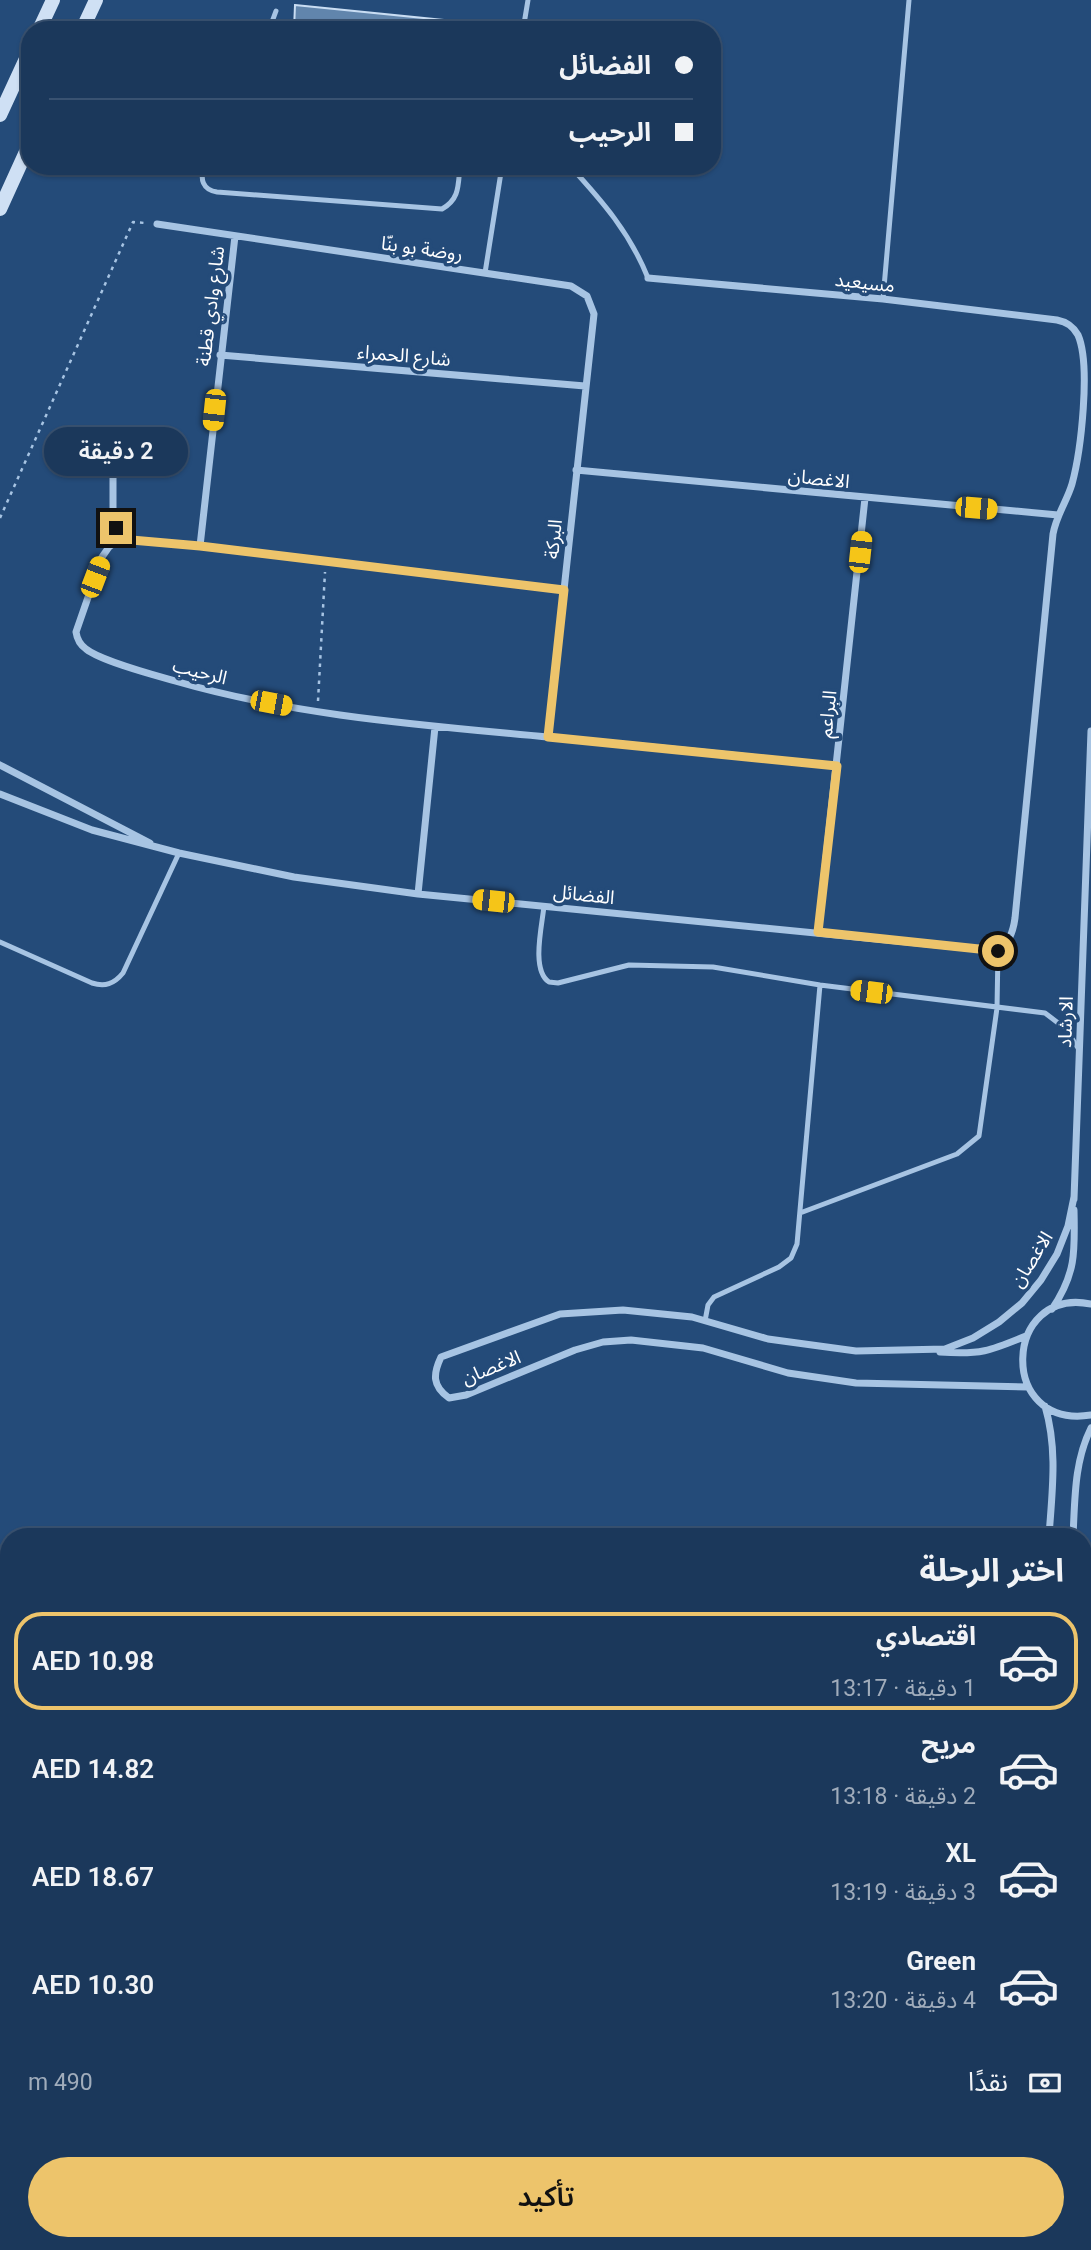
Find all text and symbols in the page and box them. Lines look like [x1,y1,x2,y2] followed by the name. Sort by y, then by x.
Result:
[559,50,651,80] text: الفضائل
[569,117,651,147] text: الرحيب
[379,231,464,266] street label: روضة بو بنّا
[192,245,233,368] street label: شارع وادي قطنة
[834,268,896,297] street label: مسيعيد
[356,340,452,373] street label: شارع الحمراء
[202,388,227,432] car
[44,426,188,476] callout: 2 دقيقة
[79,438,153,465] text: 2 دقيقة
[787,464,851,493] street label: الاغصان
[955,496,998,520] car
[100,512,132,544] route end
[540,518,567,560] street label: البركة
[848,530,873,574] car
[78,554,113,600] car
[170,654,229,689] street label: الرحيب
[249,689,294,717] car
[814,689,844,739] street label: البراعم
[552,880,616,909] street label: الفضائل
[472,888,515,914] car
[982,935,1014,967] route start
[849,979,894,1005] car
[1053,996,1078,1048] street label: الارشاد
[1005,1227,1058,1292] street label: الاغصان
[458,1345,524,1390] street label: الاغصان
[919,1551,1064,1589] text: اختر الرحلة
[876,1621,976,1651] text: اقتصادي
[997,1630,1060,1693] icon: car
[32,1646,154,1676] text: AED 10.98
[830,1675,976,1702] text: 1 دقيقة · 13:17
[921,1729,976,1759] text: مريح
[997,1738,1060,1801] icon: car
[32,1754,154,1784] text: AED 14.82
[830,1783,976,1810] text: 2 دقيقة · 13:18
[945,1838,976,1868] text: XL
[997,1846,1060,1909] icon: car
[32,1862,154,1892] text: AED 18.67
[830,1879,976,1906] text: 3 دقيقة · 13:19
[906,1946,976,1976] text: Green
[997,1954,1060,2017] icon: car
[32,1970,154,2000] text: AED 10.30
[830,1987,976,2014] text: 4 دقيقة · 13:20
[1026,2064,1064,2102] icon: cash
[968,2067,1008,2097] text: نقدًا
[28,2069,93,2096] text: 490 m
[28,2157,1064,2237] button: تأكيد

